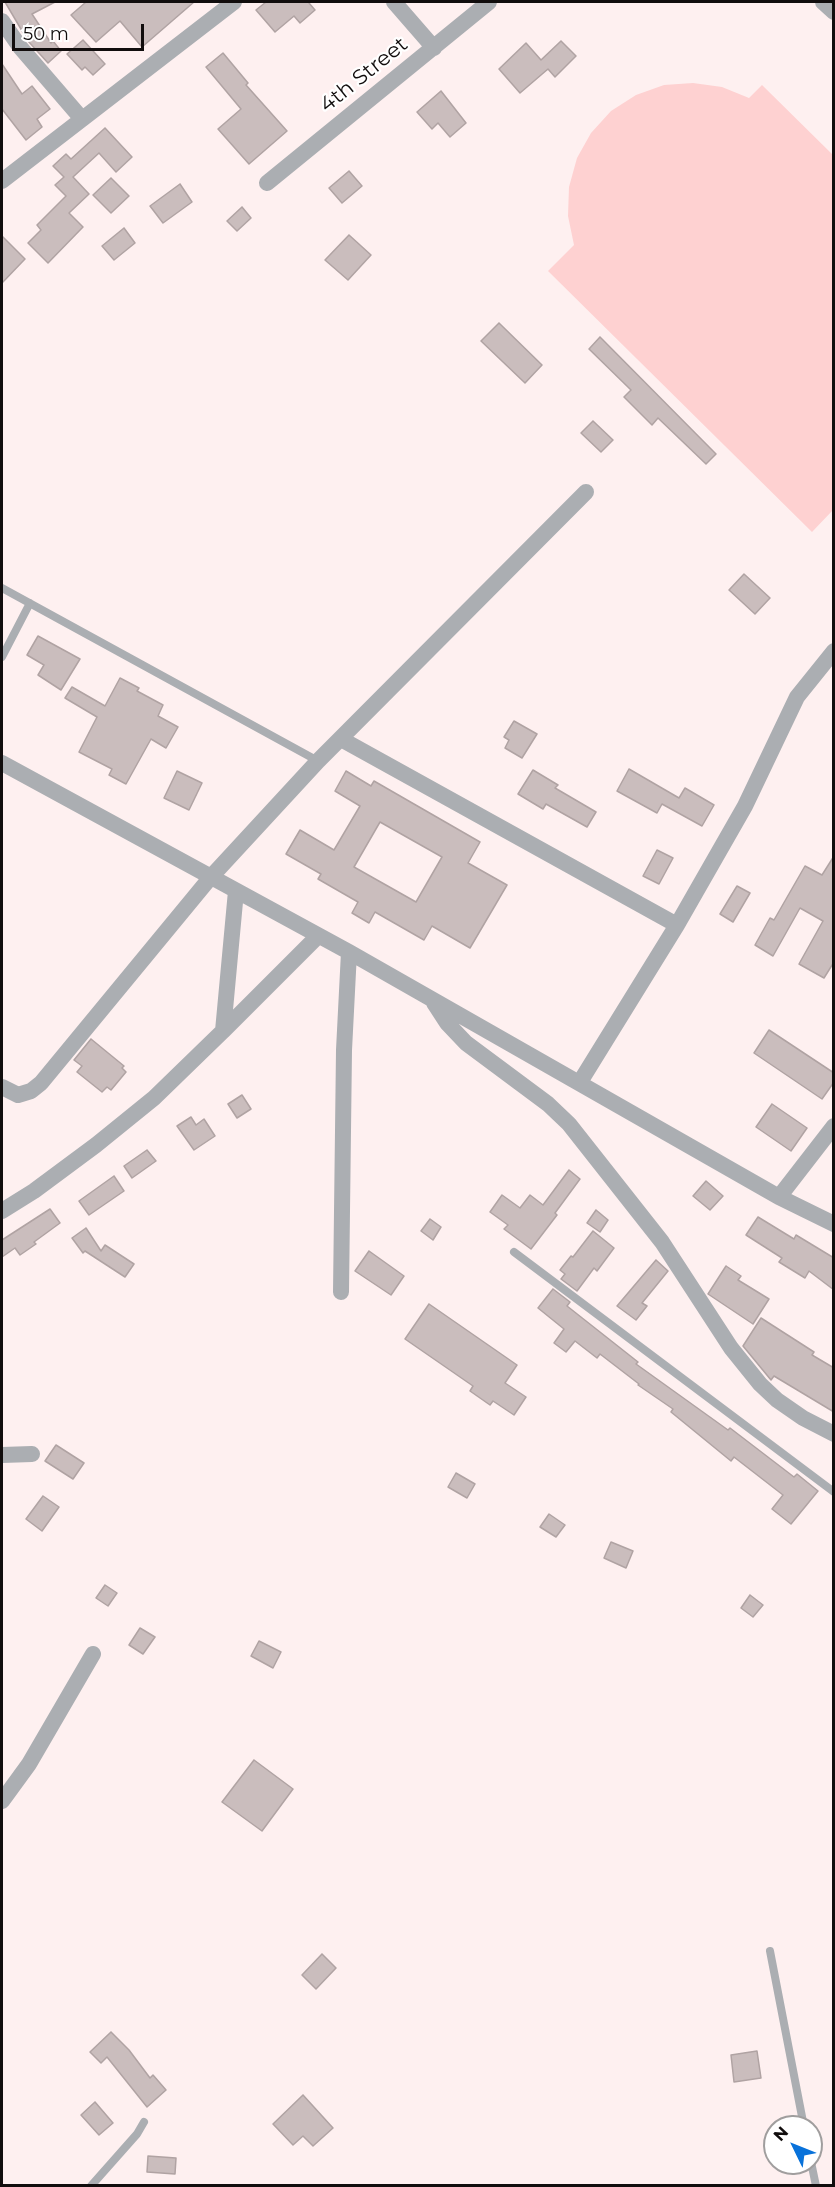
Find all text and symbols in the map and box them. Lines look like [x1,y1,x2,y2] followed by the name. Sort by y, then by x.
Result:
[15,12,147,50] scale bar
[23,23,69,45] text: 50 m
[315,32,413,118] street label: 4th Street
[763,2115,823,2175] north arrow
[770,2123,792,2145] text: N

